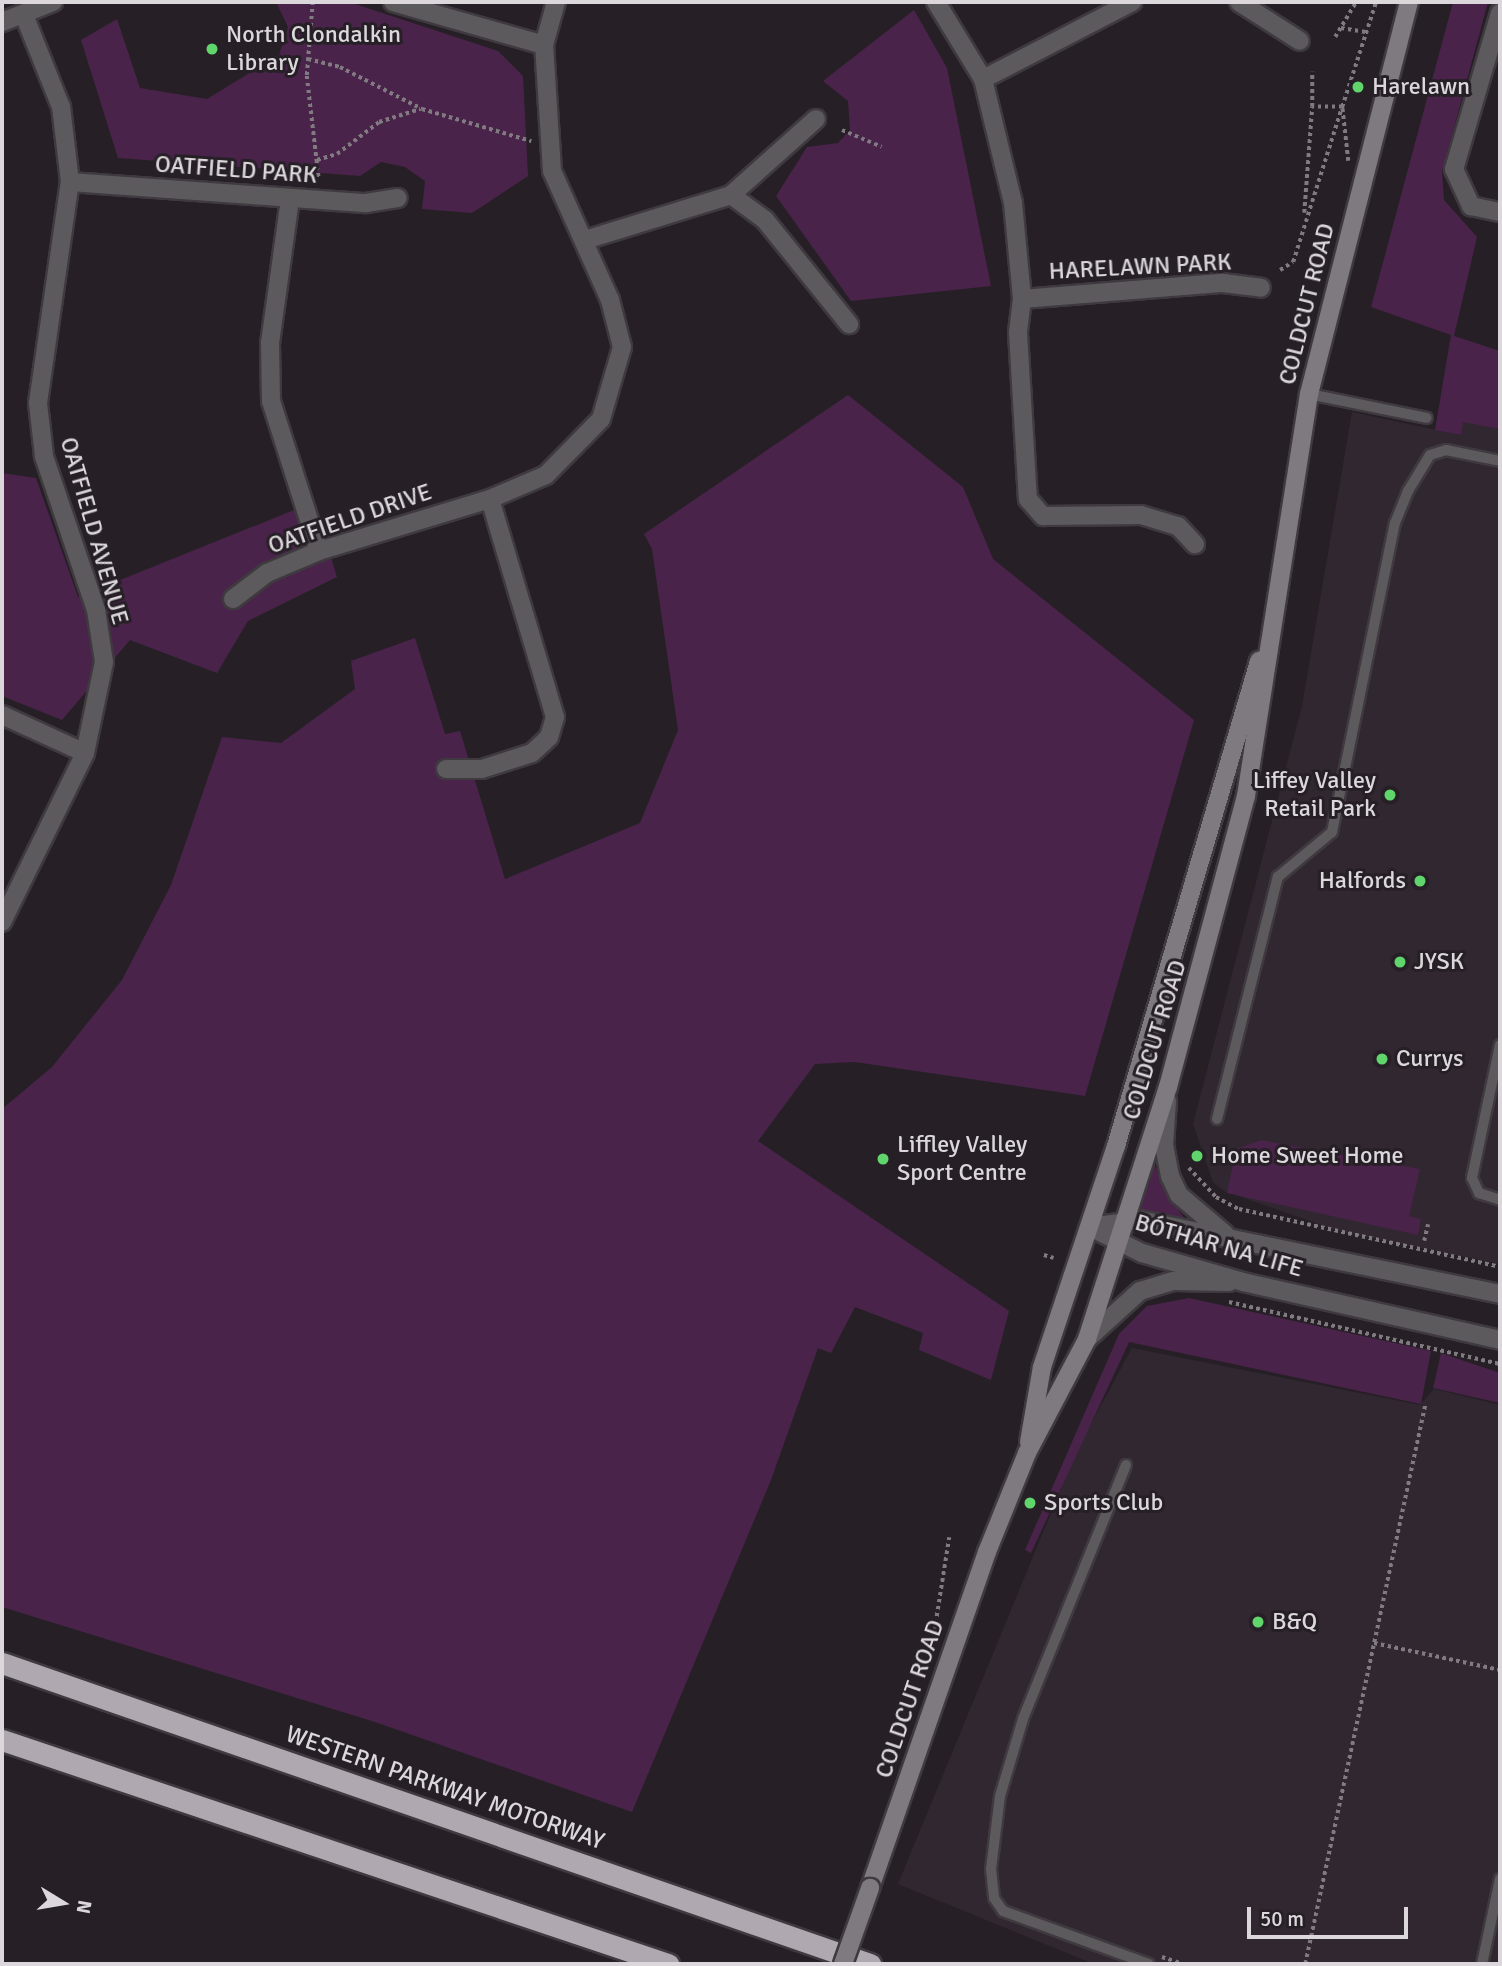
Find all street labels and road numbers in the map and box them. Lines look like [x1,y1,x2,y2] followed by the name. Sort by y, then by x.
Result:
[154,150,318,190] street label: OATFIELD PARK
[1273,220,1341,388] street label: COLDCUT ROAD
[1048,248,1232,286] street label: HARELAWN PARK
[53,434,135,628] street label: OATFIELD AVENUE
[264,478,436,560] street label: OATFIELD DRIVE
[1117,957,1193,1123] street label: COLDCUT ROAD
[1132,1208,1306,1284] street label: BÓTHAR NA LIFE
[869,1616,951,1782] street label: COLDCUT ROAD
[282,1720,608,1856] street label: WESTERN PARKWAY MOTORWAY

